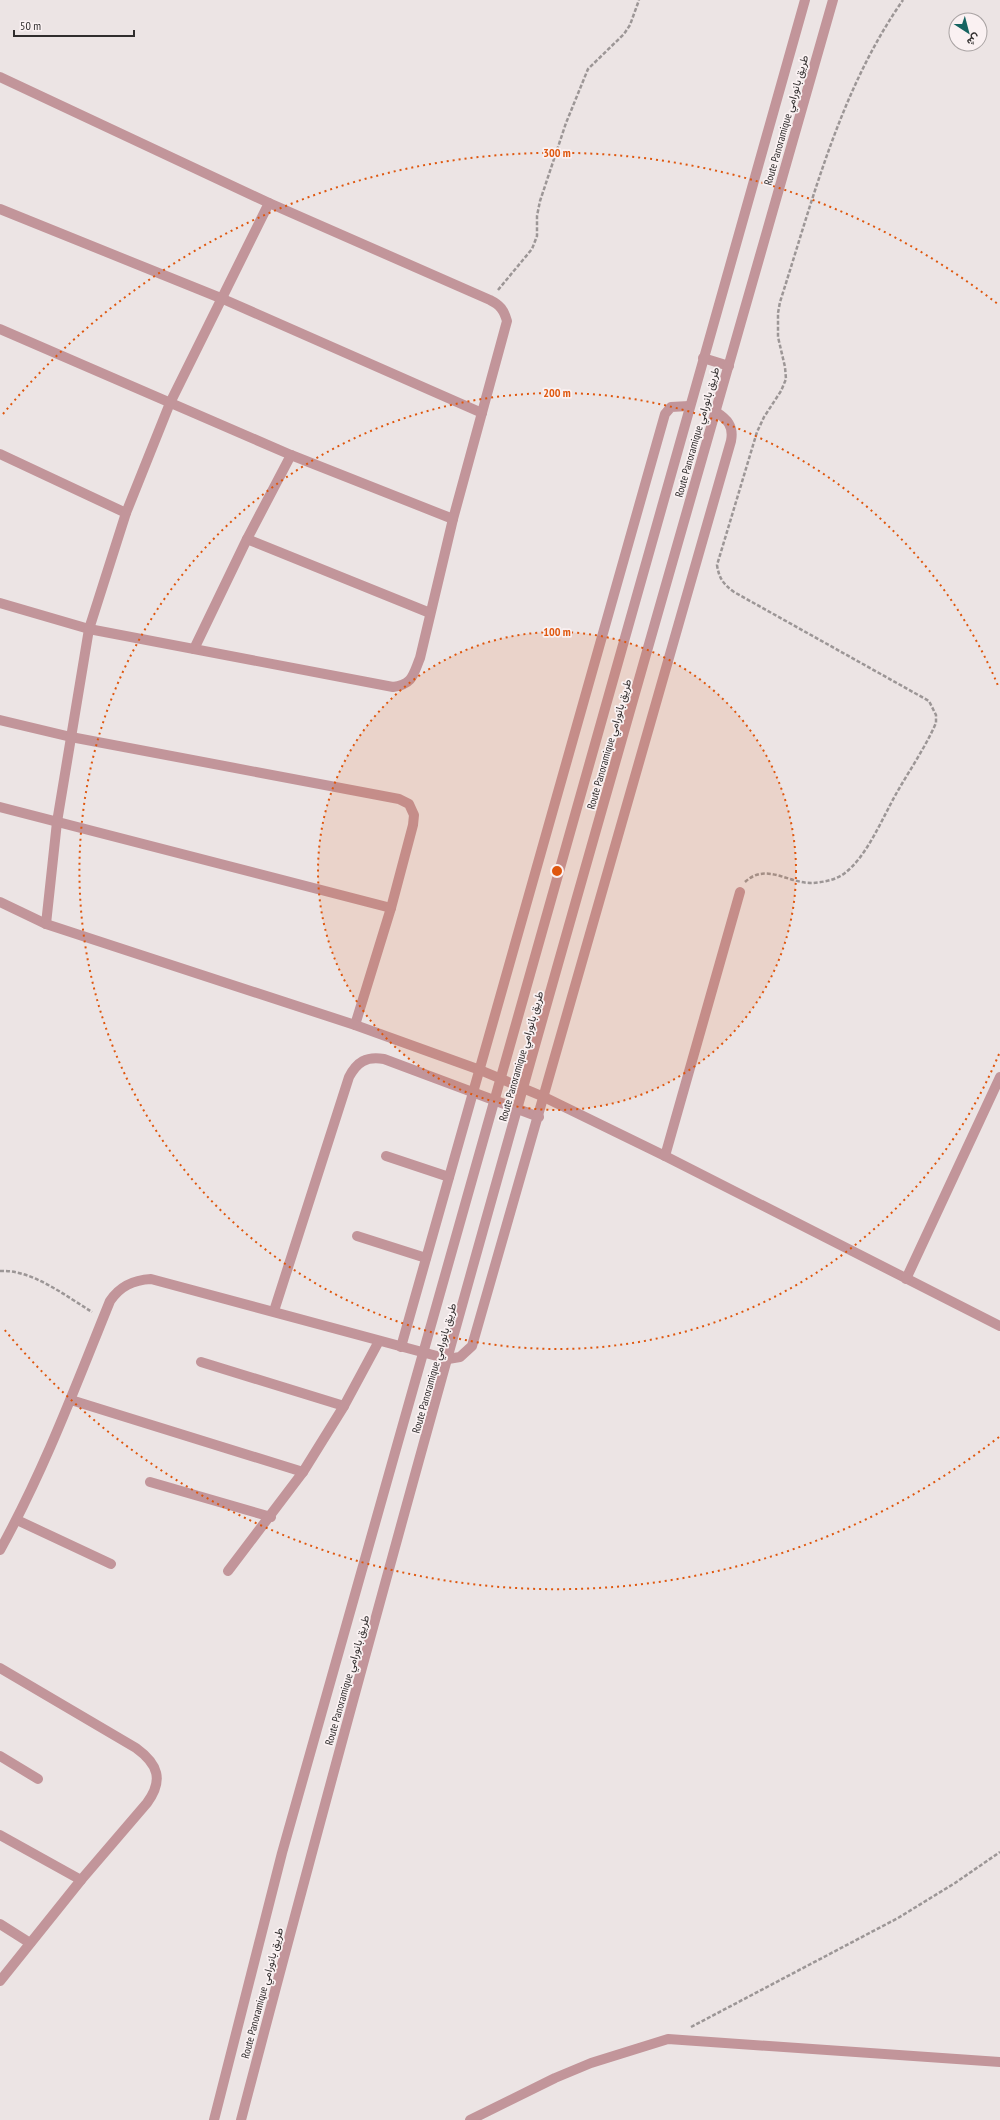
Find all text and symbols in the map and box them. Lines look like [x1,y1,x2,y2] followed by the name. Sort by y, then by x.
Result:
[14,12,134,38] scale bar
[948,12,988,52] north arrow
[20,18,41,33] text: 50 m
[964,31,983,50] text: ش
[761,53,814,188] street label: Route Panoramique طريق بانورامي
[543,145,571,160] text: 300 m
[672,365,725,500] street label: Route Panoramique طريق بانورامي
[543,385,571,400] text: 200 m
[543,624,571,639] text: 100 m
[584,677,637,812] street label: Route Panoramique طريق بانورامي
[550,864,564,878] centre of rings
[496,989,549,1124] street label: Route Panoramique طريق بانورامي
[409,1301,462,1436] street label: Route Panoramique طريق بانورامي
[322,1613,375,1748] street label: Route Panoramique طريق بانورامي
[238,1926,289,2061] street label: Route Panoramique طريق بانورامي

